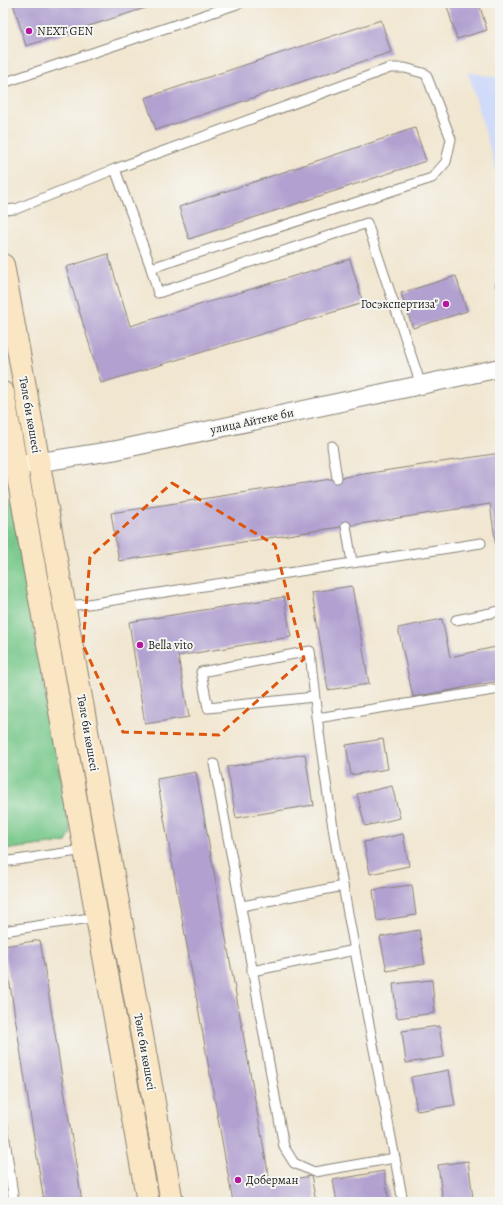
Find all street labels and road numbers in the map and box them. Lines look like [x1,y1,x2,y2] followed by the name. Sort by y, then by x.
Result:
[15,375,45,455] street label: Төле би көшесі
[208,404,295,438] street label: улица Айтеке би
[73,693,103,773] street label: Төле би көшесі
[130,1012,160,1092] street label: Төле би көшесі

